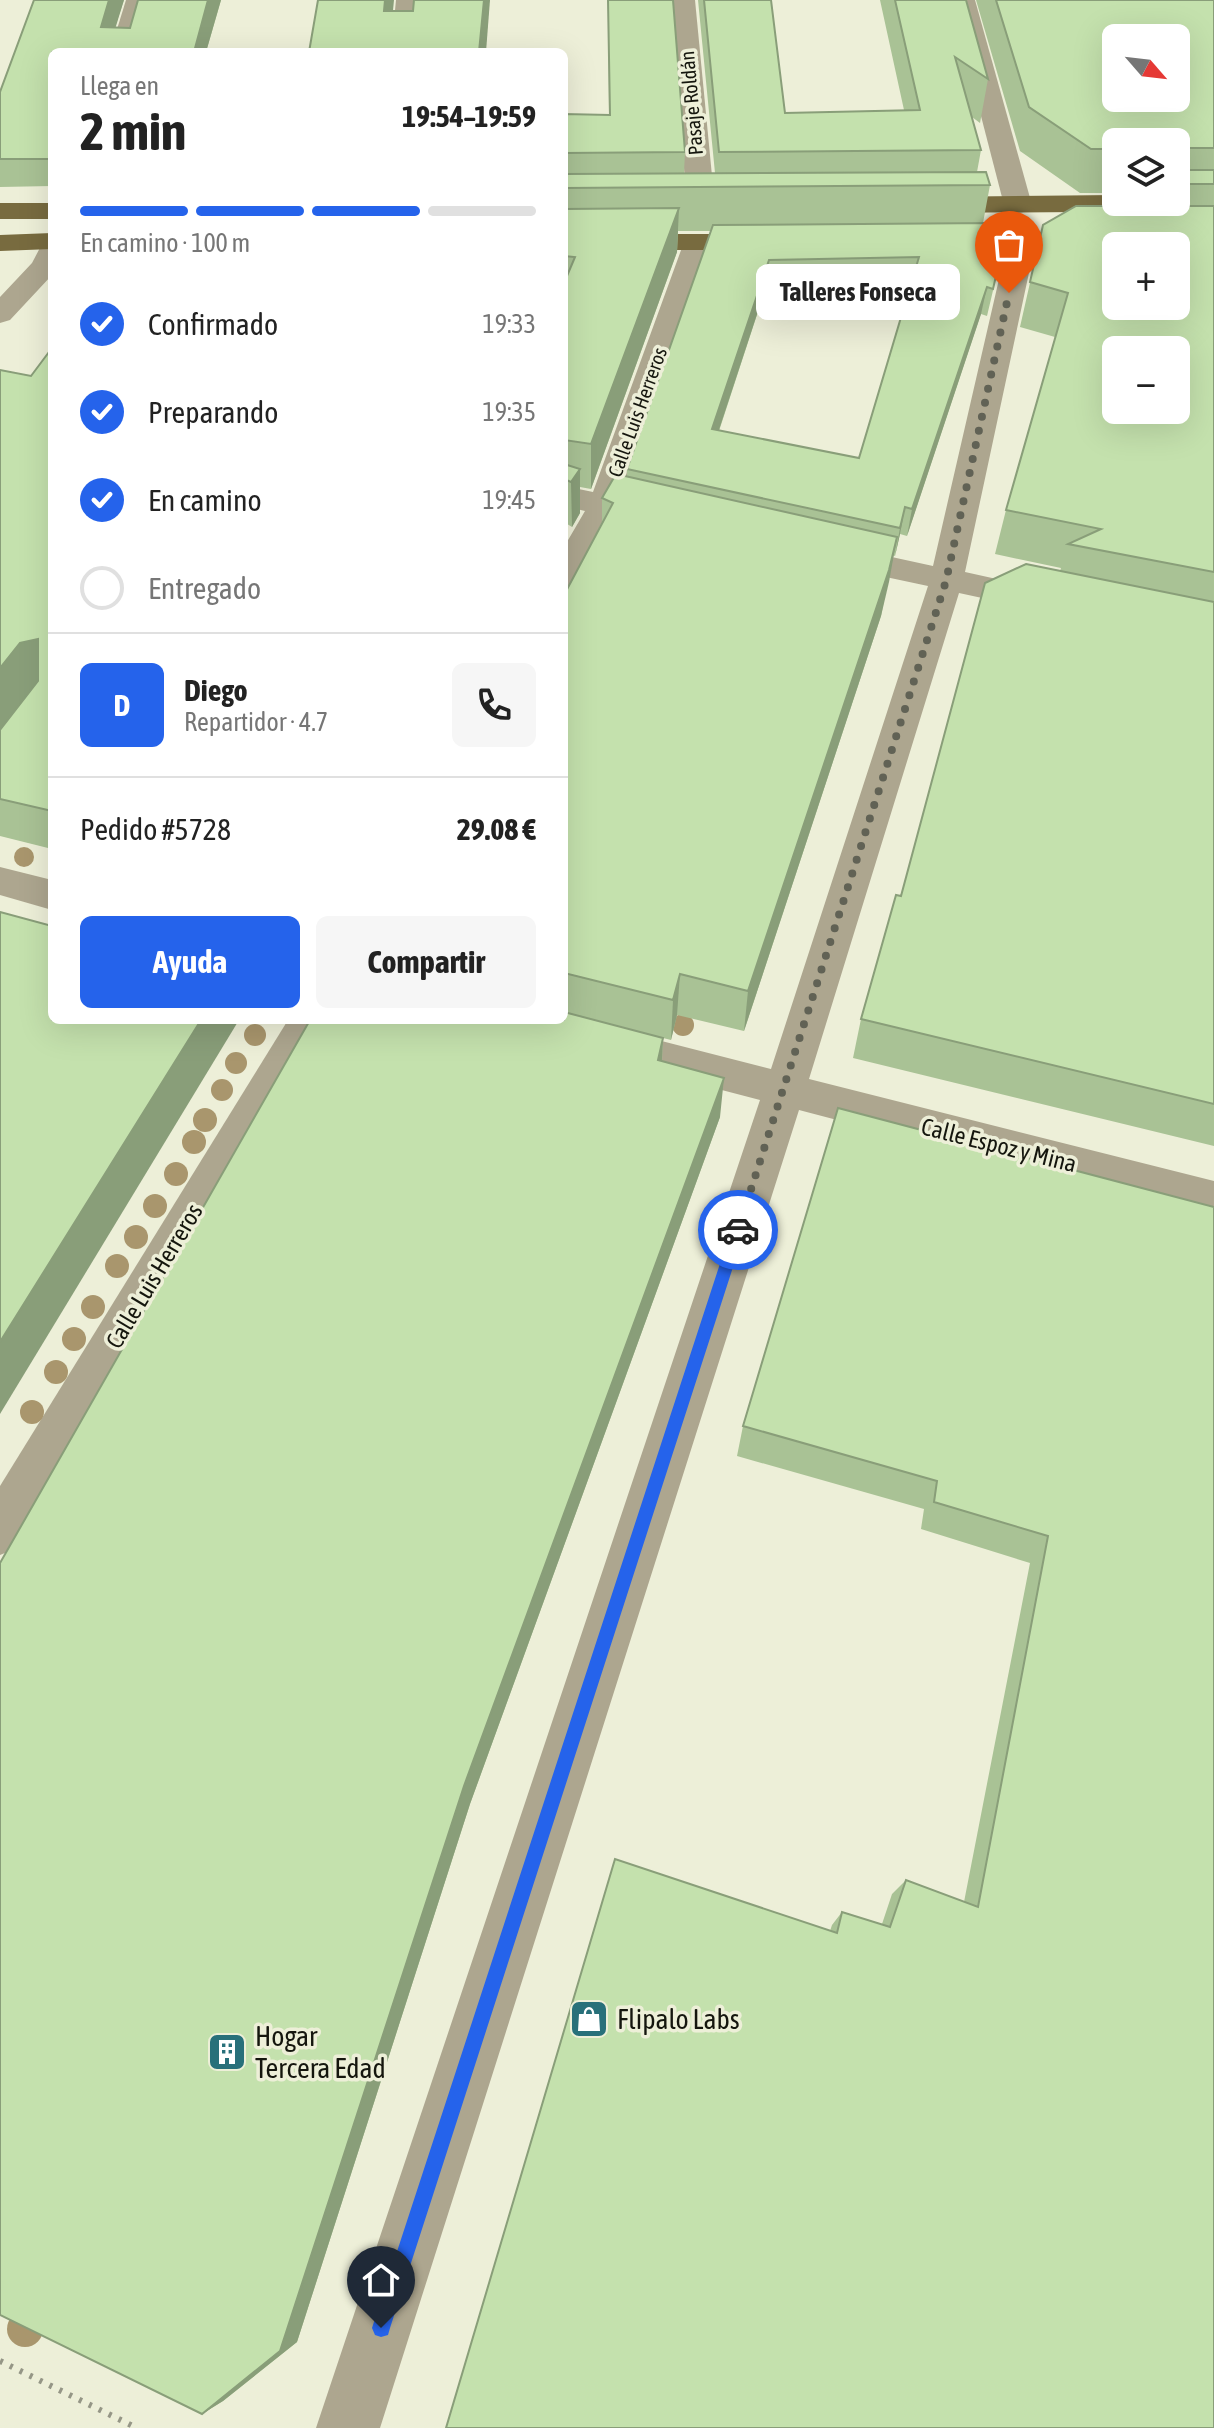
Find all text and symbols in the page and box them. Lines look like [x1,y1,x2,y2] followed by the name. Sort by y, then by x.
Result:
[1102,24,1190,112] north arrow
[1102,24,1190,424] map controls
[675,50,707,156] street label: Pasaje Roldán
[80,71,159,101] text: Llega en
[402,99,536,133] text: 19:54–19:59
[80,101,186,161] text: 2 min
[1102,128,1190,216] button: layers
[975,211,1043,293] pin
[987,223,1031,267] icon: bag
[80,228,250,258] text: En camino · 100 m
[1102,232,1190,320] button: +
[757,265,961,321] callout: Talleres Fonseca
[780,277,936,307] text: Talleres Fonseca
[80,302,124,346] icon: check
[148,307,278,341] text: Confirmado
[482,309,536,339] text: 19:33
[1102,336,1190,424] button: −
[603,344,671,480] street label: Calle Luis Herreros
[80,390,124,434] icon: check
[148,395,278,429] text: Preparando
[482,397,536,427] text: 19:35
[80,478,124,522] icon: check
[148,483,262,517] text: En camino
[482,485,536,515] text: 19:45
[148,571,261,605] text: Entregado
[452,663,536,747] button: phone
[184,673,248,707] text: Diego
[114,688,130,722] text: D
[184,707,328,737] text: Repartidor · 4.7
[80,812,231,846] text: Pedido #5728
[457,812,536,846] text: 29.08 €
[80,916,300,1008] button: Ayuda
[316,916,536,1008] button: Compartir
[918,1113,1080,1177] street label: Calle Espoz y Mina
[698,1190,778,1270] courier
[100,1199,208,1353] street label: Calle Luis Herreros
[716,1208,760,1252] icon: car
[568,1998,610,2040] shop icon: Flipalo Labs
[617,2003,740,2035] place label: Flipalo Labs
[255,2020,386,2084] place label: Hogar Tercera Edad
[206,2031,248,2073] building icon: Hogar Tercera Edad
[347,2246,415,2328] pin
[359,2258,403,2302] icon: home

